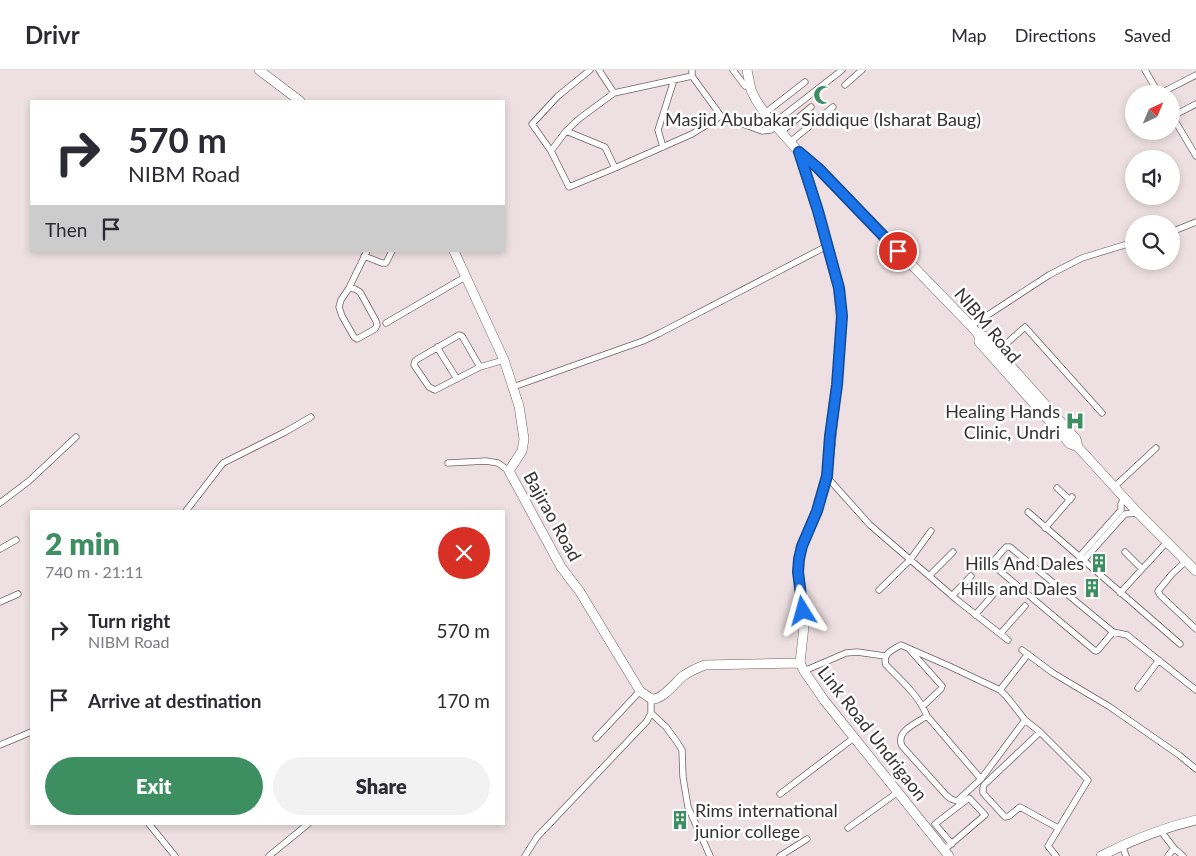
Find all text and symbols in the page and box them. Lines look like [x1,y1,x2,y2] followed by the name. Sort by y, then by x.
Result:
[25,20,80,49] text: Drivr
[951,24,987,46] text: Map
[1015,24,1096,46] text: Directions
[1124,24,1171,46] text: Saved
[812,84,834,106] mosque icon: Masjid Abubakar Siddique (Isharat Baug)
[1125,85,1180,140] north arrow
[1125,85,1180,270] map controls
[665,108,981,130] place label: Masjid Abubakar Siddique (Isharat Baug)
[128,118,227,160] text: 570 m
[45,120,110,185] icon: right
[1125,150,1180,205] button: sound
[128,160,240,187] text: NIBM Road
[97,215,125,243] icon: arrive
[1125,215,1180,270] button: search
[45,218,87,241] text: Then
[877,230,919,272] pin
[884,237,912,265] icon: arrive
[950,283,1026,367] street label: NIBM Road
[945,400,1060,443] place label: Healing Hands Clinic, Undri
[1064,410,1086,432] hospital icon: Healing Hands Clinic, Undri
[519,467,587,565] street label: Bajirao Road
[45,525,120,561] text: 2 min
[438,527,490,579] button: close
[965,552,1084,574] place label: Hills And Dales
[1088,552,1110,574] building icon: Hills And Dales
[45,562,144,581] text: 740 m · 21:11
[961,577,1077,599] place label: Hills and Dales
[1081,577,1103,599] building icon: Hills and Dales
[776,584,828,636] position arrow
[88,609,170,632] text: Turn right
[45,616,73,644] icon: right
[436,619,490,642] text: 570 m
[88,632,169,651] text: NIBM Road
[814,661,932,805] street label: Link Road Undrigaon
[45,686,73,714] icon: arrive
[88,689,261,712] text: Arrive at destination
[436,689,490,712] text: 170 m
[45,757,263,815] button: Exit
[273,757,490,815] button: Share
[694,799,838,842] place label: Rims international junior college
[669,809,691,831] building icon: Rims international junior college

